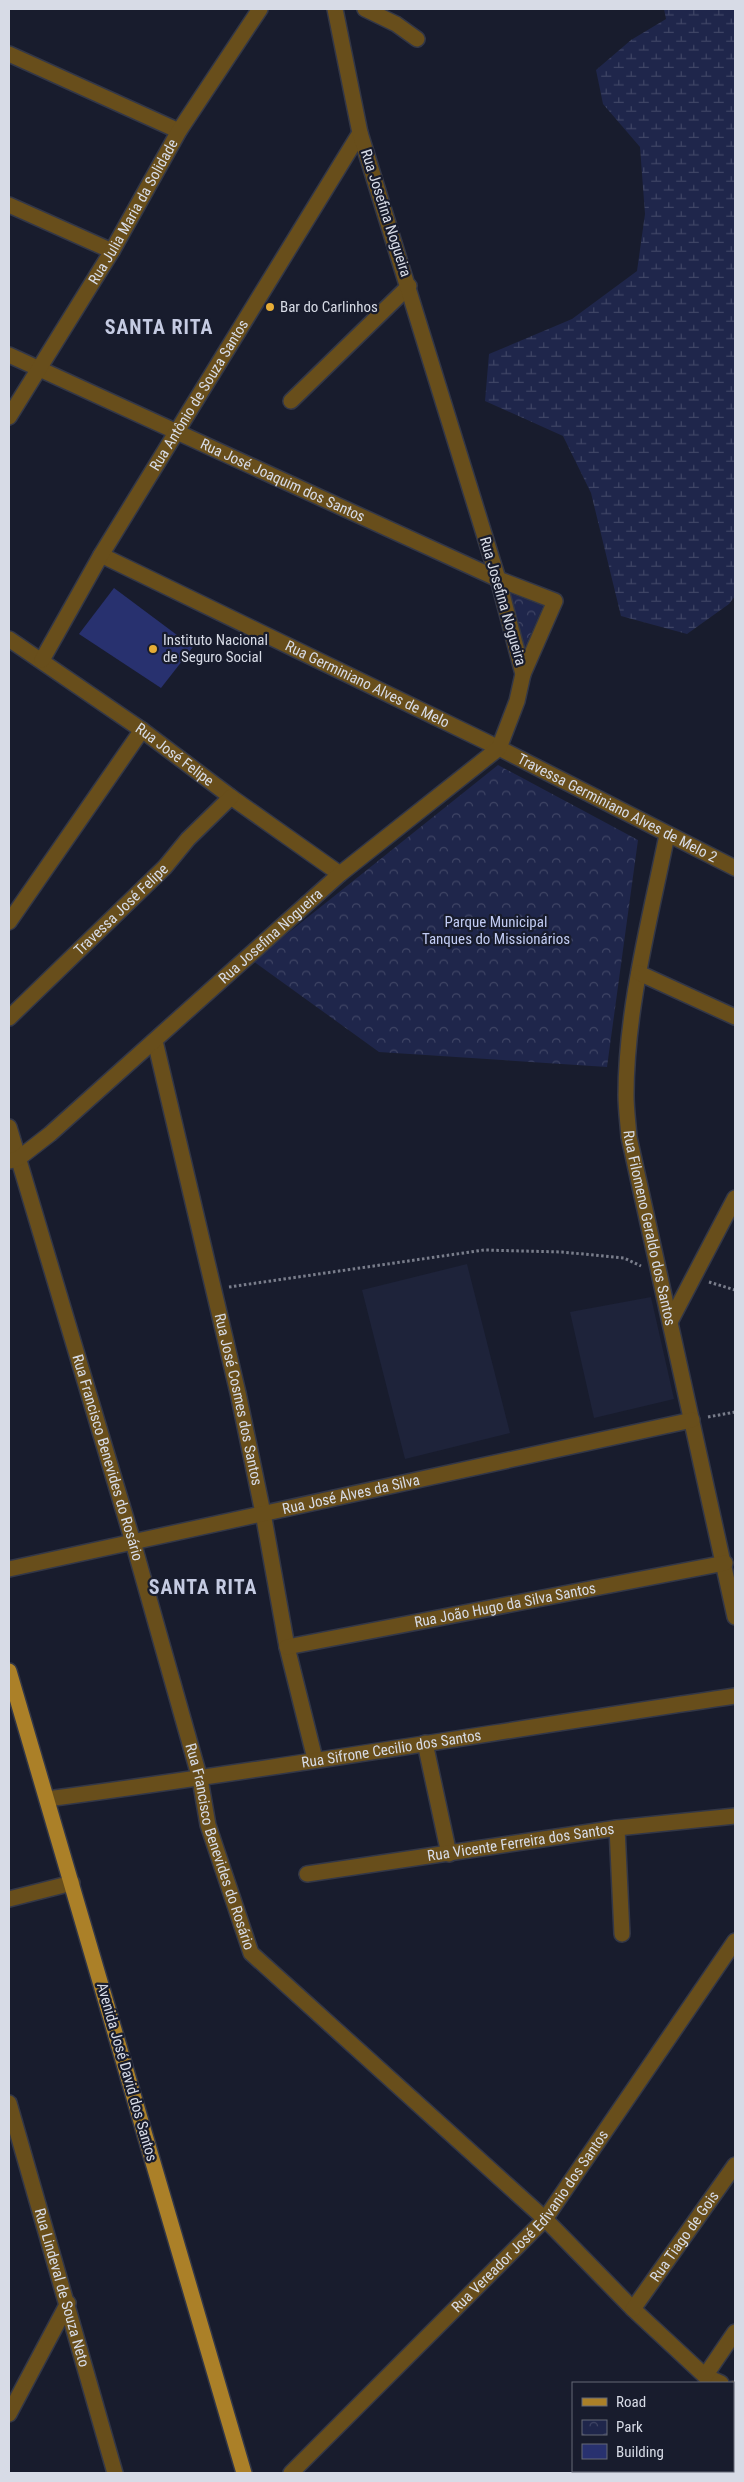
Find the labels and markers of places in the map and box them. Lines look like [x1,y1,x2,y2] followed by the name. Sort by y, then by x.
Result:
[280,298,378,316] place label: Bar do Carlinhos
[264,301,276,313] marker: Bar do Carlinhos
[163,631,268,666] place label: Instituto Nacional de Seguro Social
[147,643,159,655] marker: Instituto Nacional de Seguro Social

